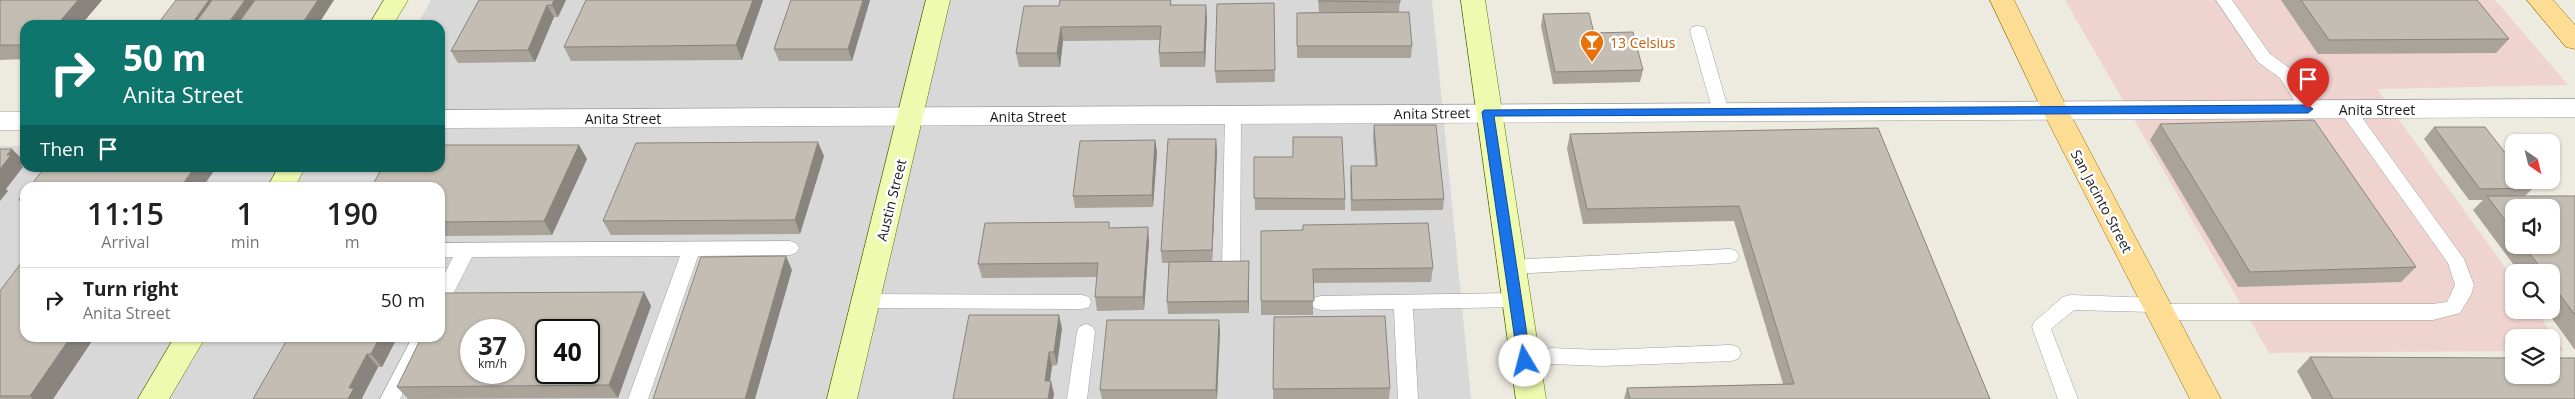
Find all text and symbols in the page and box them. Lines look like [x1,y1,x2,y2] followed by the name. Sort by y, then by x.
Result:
[1579,29,1605,63] bar icon: 13 Celsius
[1610,33,1676,52] place label: 13 Celsius
[123,34,206,81] text: 50 m
[40,40,105,105] icon: right
[2287,58,2329,109] pin
[2294,65,2322,93] icon: arrive
[123,79,243,109] text: Anita Street
[2339,100,2415,119] street label: Anita Street
[1394,103,1470,123] street label: Anita Street
[990,107,1066,126] street label: Anita Street
[585,109,661,128] street label: Anita Street
[2505,134,2560,189] north arrow
[2505,134,2560,384] map controls
[94,135,122,163] icon: arrive
[40,136,84,162] text: Then
[2067,146,2137,256] street label: San Jacinto Street
[872,157,910,243] street label: Austin Street
[87,193,164,234] text: 11:15
[237,193,254,234] text: 1
[327,193,378,234] text: 190
[2505,199,2560,254] button: sound
[101,231,150,253] text: Arrival
[231,231,260,253] text: min
[345,231,360,253] text: m
[2505,264,2560,319] button: search
[83,276,178,302] text: Turn right
[40,286,68,314] icon: right
[381,287,425,313] text: 50 m
[83,302,170,324] text: Anita Street
[535,319,600,384] speed limit sign: 40
[478,328,507,362] text: 37
[2505,329,2560,384] button: layers
[1498,334,1550,386] position arrow
[478,355,507,372] text: km/h

